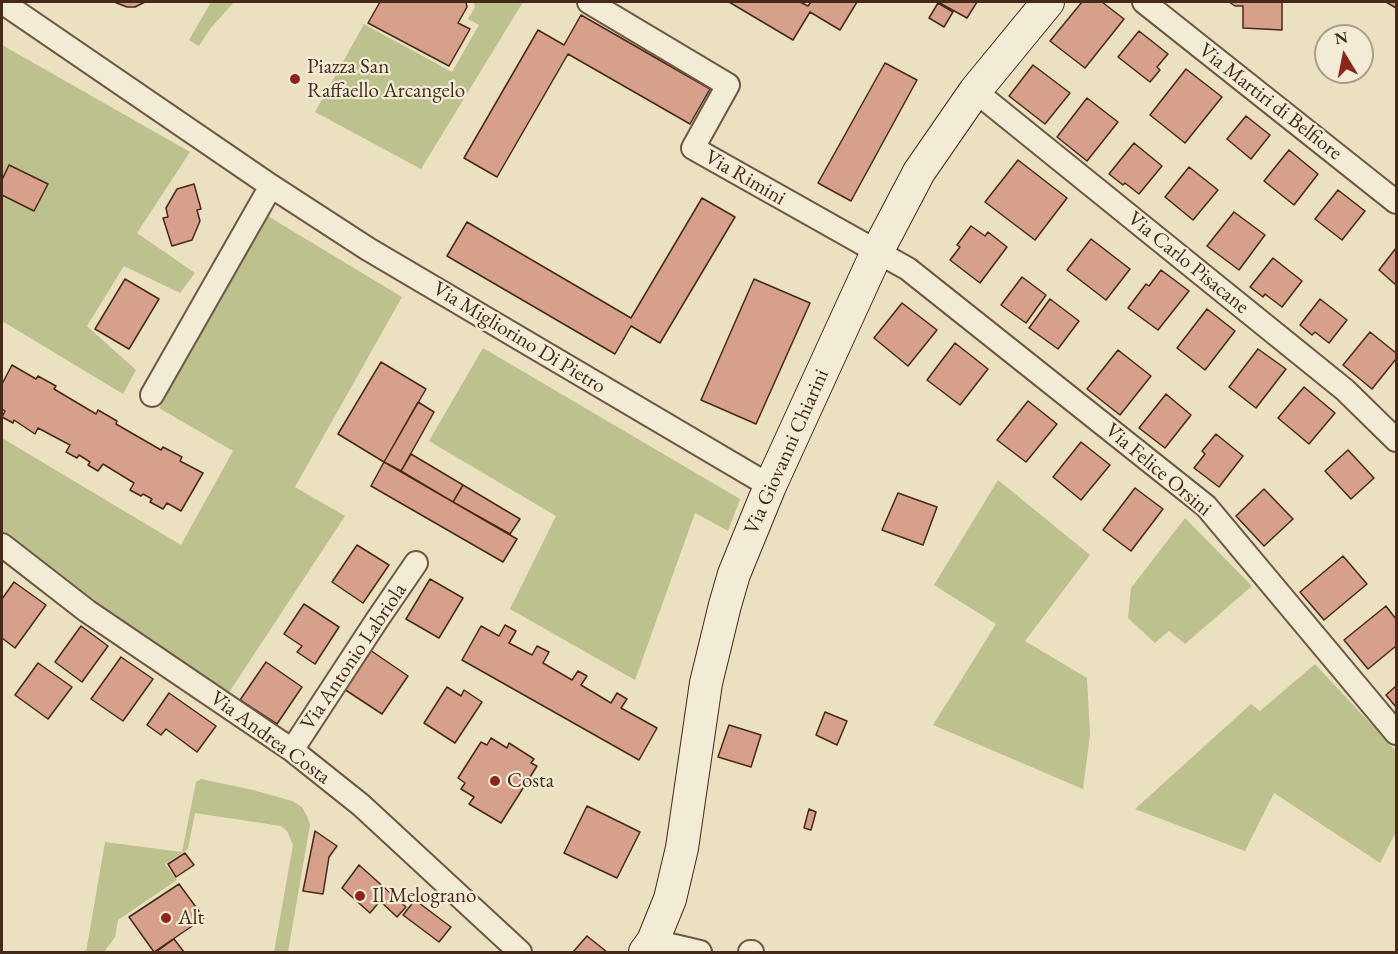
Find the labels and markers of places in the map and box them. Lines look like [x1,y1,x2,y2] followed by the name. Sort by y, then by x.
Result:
[307,54,465,104] place label: Piazza San Raffaello Arcangelo
[288,72,302,86] marker: Piazza San Raffaello Arcangelo
[507,768,554,794] place label: Costa
[488,774,502,788] marker: Costa
[372,883,477,909] place label: Il Melograno
[353,889,367,903] marker: Il Melograno
[178,905,204,931] place label: Alt
[159,911,173,925] marker: Alt

